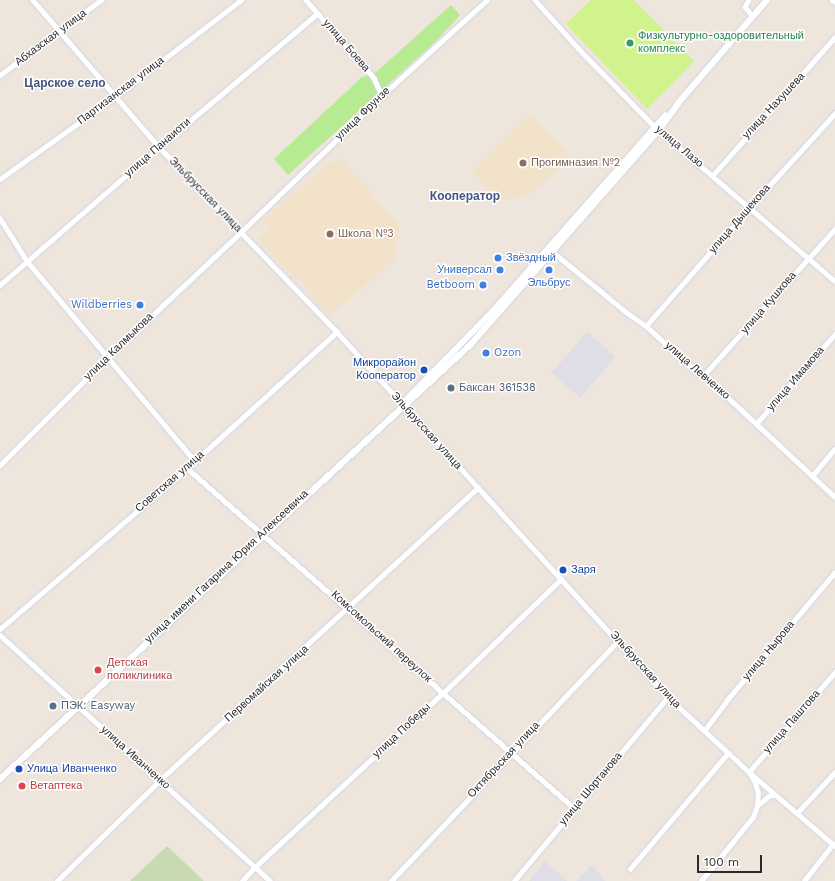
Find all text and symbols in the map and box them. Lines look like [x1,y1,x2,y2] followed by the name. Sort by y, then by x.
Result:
[13,7,89,69] street label: Абхазская улица
[320,17,372,75] street label: улица Боева
[638,30,804,56] place label: Физкультурно-оздоровительный комплекс
[625,38,635,48] marker: Физкультурно-оздоровительный комплекс
[75,54,167,128] street label: Партизанская улица
[740,70,808,142] street label: улица Нахушева
[24,77,106,91] district label: Царское село
[333,85,393,143] street label: улица Фрунзе
[122,116,194,180] street label: улица Панаиоти
[652,123,706,171] street label: улица Лазо
[166,155,244,235] street label: Эльбрусская улица
[531,156,620,170] place label: Прогимназия №2
[518,158,528,168] marker: Прогимназия №2
[706,182,774,256] street label: улица Дышекова
[430,190,500,204] district label: Кооператор
[338,227,394,241] place label: Школа №3
[325,229,335,239] marker: Школа №3
[506,251,556,265] place label: Звёздный
[493,253,503,263] marker: Звёздный
[437,263,492,277] place label: Универсал
[495,265,505,275] marker: Универсал
[544,265,554,275] marker: Эльбрус
[738,269,800,337] street label: улица Кушхова
[528,276,570,290] place label: Эльбрус
[426,278,475,292] place label: Betboom
[478,280,488,290] marker: Betboom
[71,298,132,312] place label: Wildberries
[135,300,145,310] marker: Wildberries
[82,311,156,383] street label: улица Калмыкова
[662,339,732,403] street label: улица Левченко
[764,344,828,414] street label: улица Имамова
[494,346,521,360] place label: Ozon
[481,348,491,358] marker: Ozon
[353,357,416,383] place label: Микрорайон Кооператор
[419,365,429,375] marker: Микрорайон Кооператор
[459,381,536,395] place label: Баксан 361538
[446,383,456,393] marker: Баксан 361538
[388,390,464,472] street label: Эльбрусская улица
[133,448,207,516] street label: Советская улица
[142,488,312,646] street label: улица имени Гагарина Юрия Алексеевича
[571,563,596,577] place label: Заря
[558,565,568,575] marker: Заря
[328,588,434,686] street label: Комсомольский переулок
[740,618,798,684] street label: улица Нырова
[607,629,683,711] street label: Эльбрусская улица
[222,643,312,725] street label: Первомайская улица
[107,657,172,683] place label: Детская поликлиника
[92,664,104,676] marker: Детская поликлиника
[761,688,823,756] street label: улица Паштова
[61,699,135,713] place label: ПЭК: Easyway
[48,701,58,711] marker: ПЭК: Easyway
[370,701,434,761] street label: улица Победы
[465,719,543,801] street label: Октябрьская улица
[98,723,172,793] street label: улица Иванченко
[557,750,625,828] street label: улица Шортанова
[27,762,117,776] place label: Улица Иванченко
[14,764,24,774] marker: Улица Иванченко
[30,779,82,793] place label: Ветаптека
[17,781,27,791] marker: Ветаптека
[699,847,764,873] scale bar
[704,855,739,869] text: 100 m

